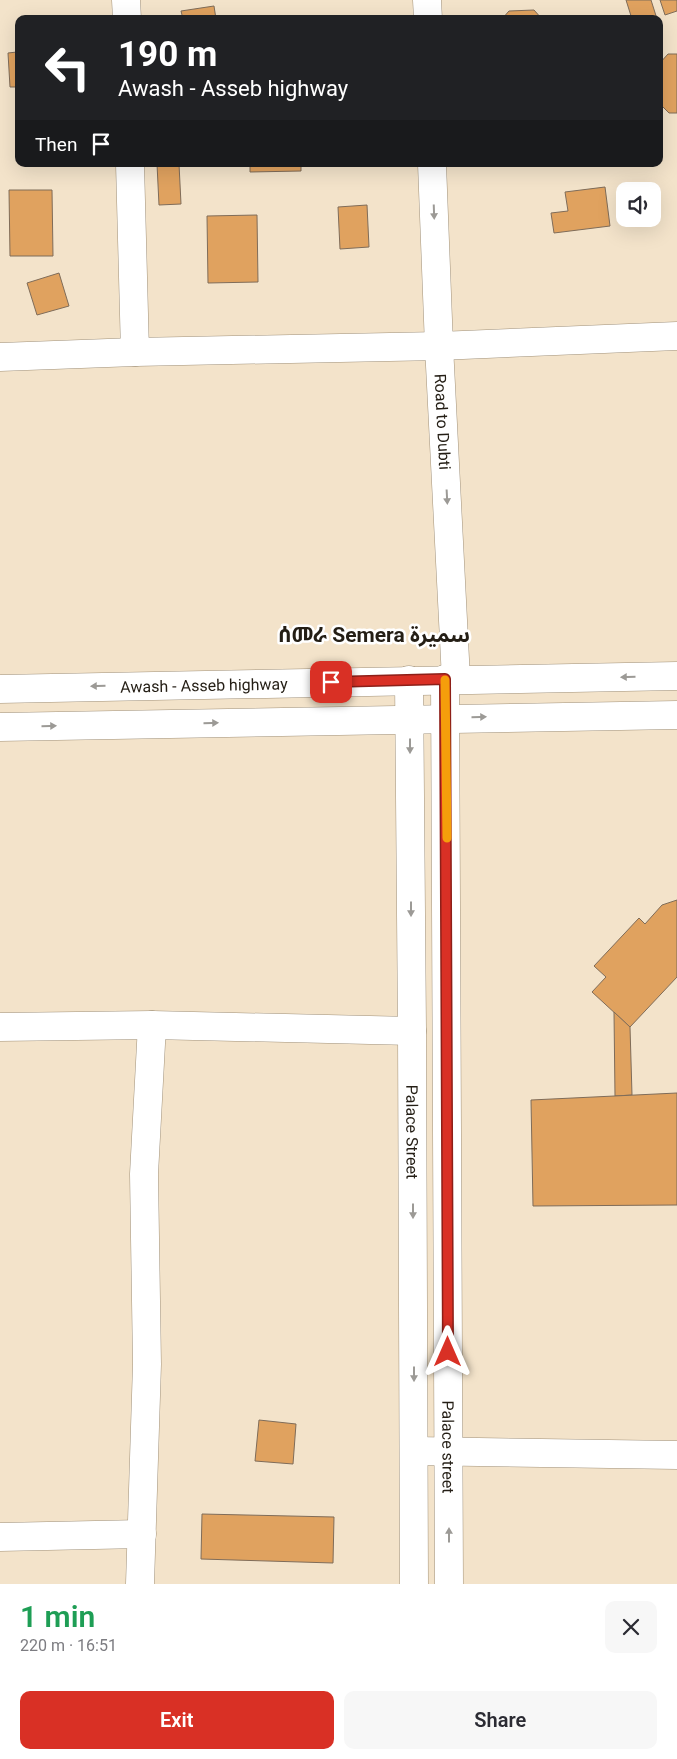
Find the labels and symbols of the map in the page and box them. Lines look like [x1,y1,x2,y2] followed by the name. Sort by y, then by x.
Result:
[430,205,438,221] one-way arrow
[431,373,455,470] street label: Road to Dubti
[443,489,451,505] one-way arrow
[278,623,470,647] district label: ሰመራ Semera سميرة
[310,661,352,703] pin
[620,673,636,681] one-way arrow
[120,674,288,696] street label: Awash - Asseb highway
[90,683,106,691] one-way arrow
[471,713,487,721] one-way arrow
[203,718,219,726] one-way arrow
[41,722,57,730] one-way arrow
[406,738,414,754] one-way arrow
[407,901,415,917] one-way arrow
[403,1085,422,1179] street label: Palace Street
[409,1203,417,1219] one-way arrow
[421,1325,473,1377] position arrow
[410,1366,418,1382] one-way arrow
[439,1400,458,1494] street label: Palace street
[445,1527,453,1543] one-way arrow

